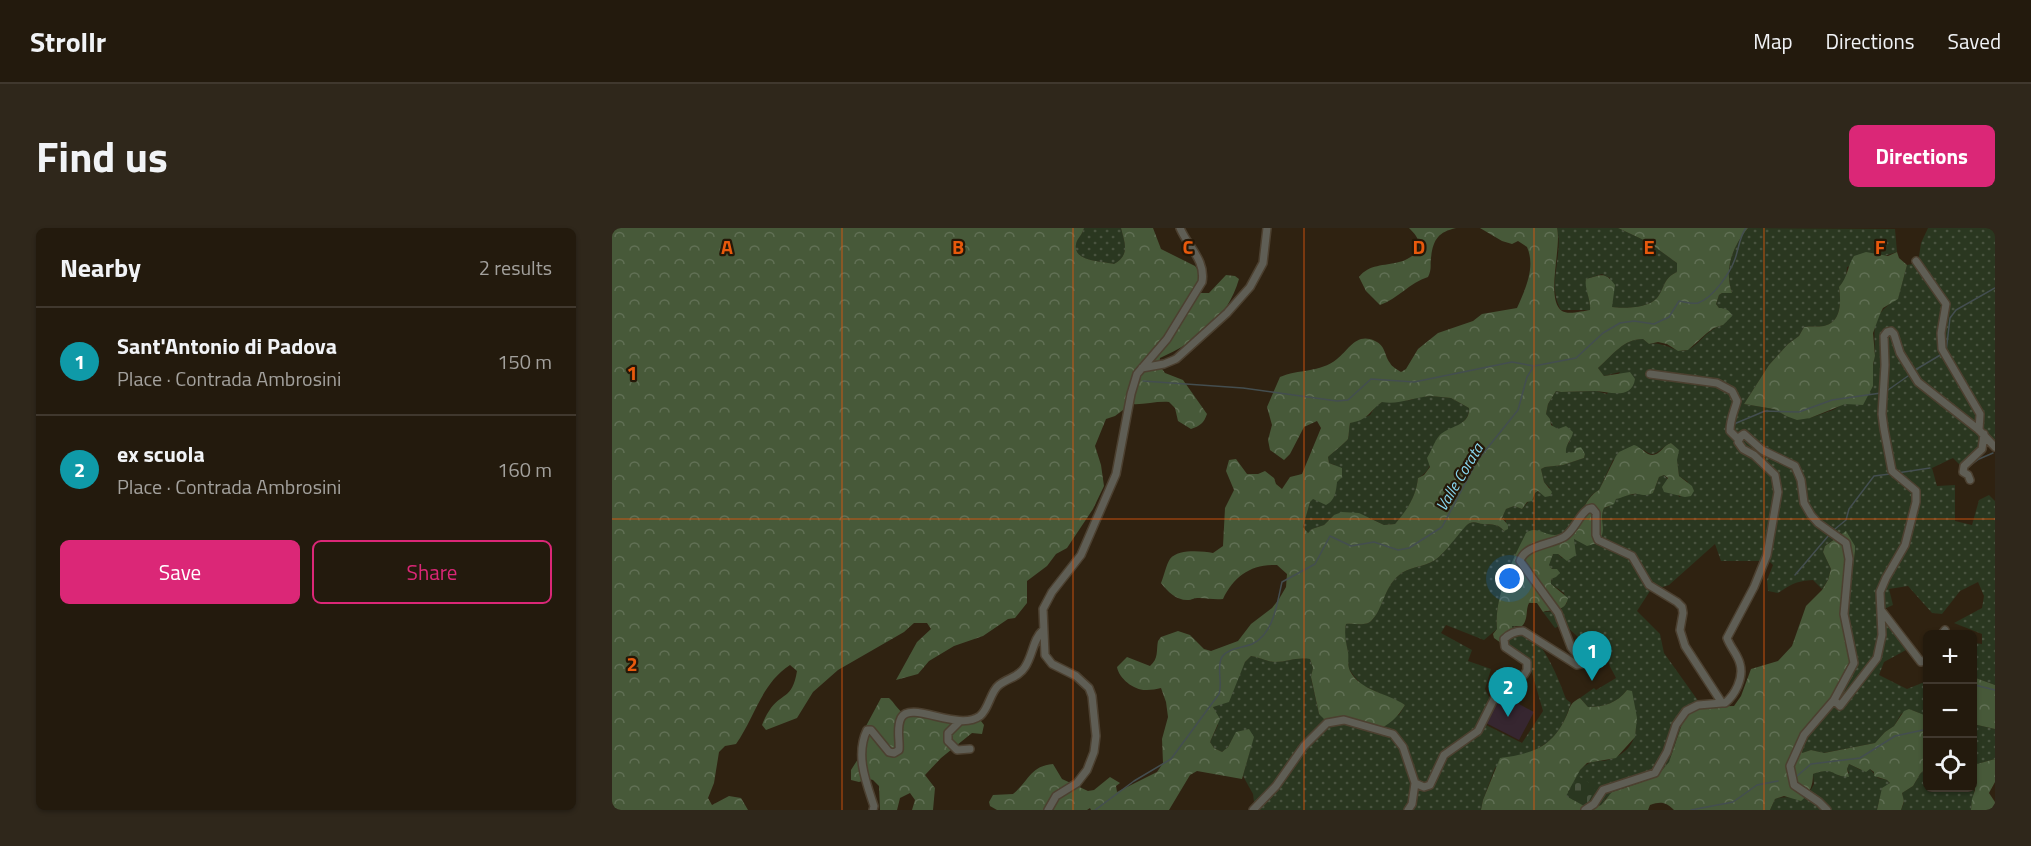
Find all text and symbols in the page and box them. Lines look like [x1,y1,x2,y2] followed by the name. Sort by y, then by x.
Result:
[30,20,106,63] text: Strollr
[1753,25,1793,57] text: Map
[1826,25,1915,57] text: Directions
[1948,25,2001,57] text: Saved
[36,124,168,188] text: Find us
[1849,125,1995,187] button: Directions
[721,231,733,262] text: A
[952,231,964,262] text: B
[1183,231,1194,262] text: C
[1413,231,1425,262] text: D
[1643,231,1655,262] text: E
[1875,231,1886,262] text: F
[60,248,141,287] text: Nearby
[479,252,552,283] text: 2 results
[117,329,337,363] text: Sant'Antonio di Padova
[74,346,85,377] text: 1
[497,346,552,377] text: 150 m
[626,357,638,388] text: 1
[117,363,341,394] text: Place · Contrada Ambrosini
[117,437,205,471] text: ex scuola
[1429,437,1489,516] water label: Valle Corata
[74,454,85,485] text: 2
[497,454,552,485] text: 160 m
[117,471,341,502] text: Place · Contrada Ambrosini
[60,540,300,604] button: Save
[312,540,552,604] button: Share
[1495,564,1524,593] your location
[1923,630,1977,792] map controls
[1923,630,1977,684] button: +
[1572,632,1612,681] pin: 1
[626,648,638,679] text: 2
[1488,668,1528,717] pin: 2
[1923,684,1977,738] button: −
[1923,738,1977,792] button: locate

